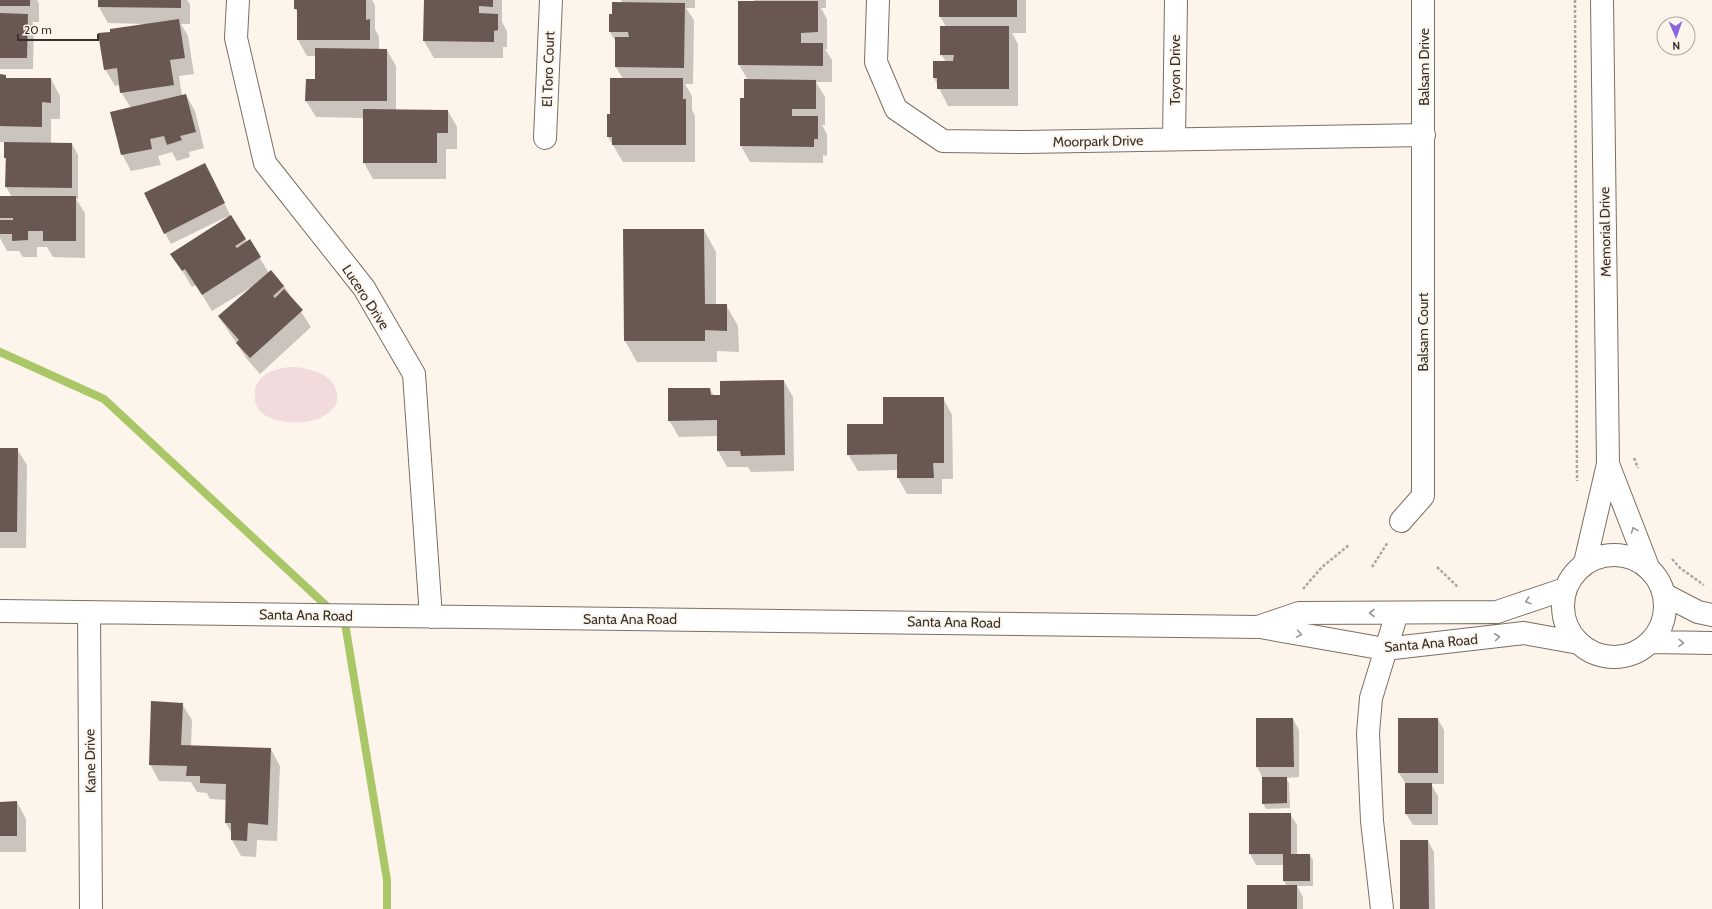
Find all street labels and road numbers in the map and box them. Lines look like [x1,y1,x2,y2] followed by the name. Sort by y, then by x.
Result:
[1415,28,1433,106] street label: Balsam Drive
[538,30,558,107] street label: El Toro Court
[1166,35,1184,105] street label: Toyon Drive
[1052,131,1144,151] street label: Moorpark Drive
[1595,187,1615,277] street label: Memorial Drive
[338,261,394,333] street label: Lucero Drive
[1414,292,1432,371] street label: Balsam Court
[259,605,353,625] street label: Santa Ana Road
[583,610,677,628] street label: Santa Ana Road
[907,612,1001,632] street label: Santa Ana Road
[1383,630,1479,656] street label: Santa Ana Road
[80,729,100,793] street label: Kane Drive

